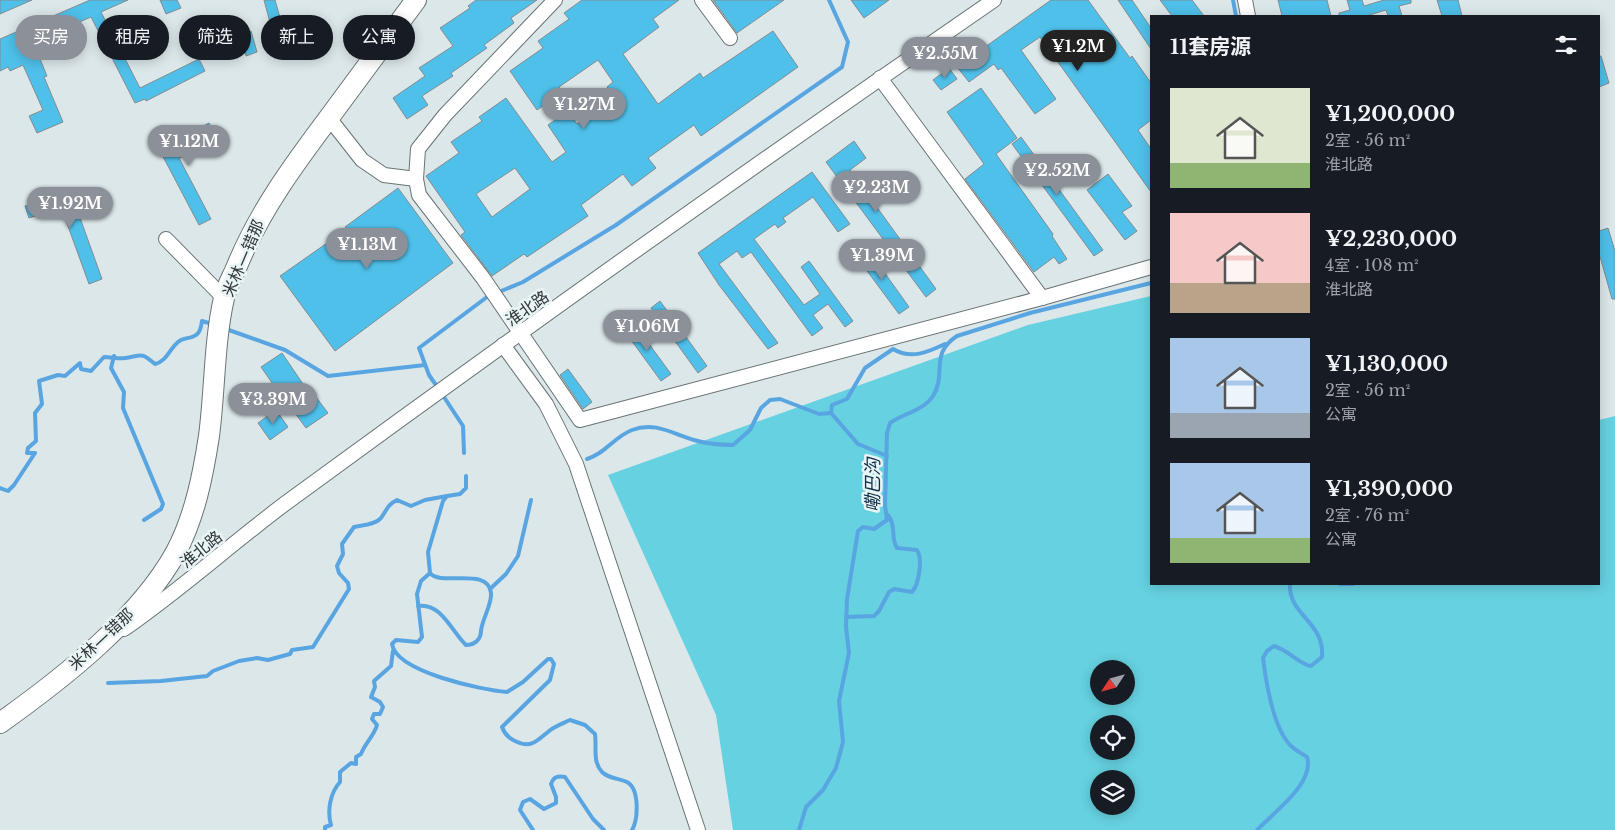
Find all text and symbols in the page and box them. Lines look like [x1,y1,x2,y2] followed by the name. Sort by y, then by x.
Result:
[15,15,87,60] chip: 买房
[97,15,169,60] chip: 租房
[179,15,251,60] chip: 筛选
[261,15,333,60] chip: 新上
[343,15,415,60] chip: 公寓
[1043,30,1113,72] pin: ¥1.2M
[1552,31,1580,59] icon: filters
[1170,34,1251,60] text: 11套房源
[904,36,986,79] pin: ¥2.55M
[1051,36,1105,56] text: ¥1.2M
[912,43,978,63] text: ¥2.55M
[543,88,625,130] pin: ¥1.27M
[553,94,615,114] text: ¥1.27M
[1325,101,1455,127] text: ¥1,200,000
[1210,108,1270,168] icon: home
[148,124,230,167] pin: ¥1.12M
[1325,130,1410,150] text: 2室 · 56 m²
[159,131,219,151] text: ¥1.12M
[1016,154,1098,196] pin: ¥2.52M
[1325,154,1373,174] text: 淮北路
[1024,160,1090,180] text: ¥2.52M
[835,170,917,213] pin: ¥2.23M
[842,177,910,197] text: ¥2.23M
[29,186,111,229] pin: ¥1.92M
[38,193,102,213] text: ¥1.92M
[218,216,268,300] street label: 米林—错那
[1325,226,1457,252] text: ¥2,230,000
[326,228,408,270] pin: ¥1.13M
[1210,233,1270,293] icon: home
[337,234,397,254] text: ¥1.13M
[841,238,923,281] pin: ¥1.39M
[850,245,914,265] text: ¥1.39M
[1325,255,1419,275] text: 4室 · 108 m²
[1325,279,1373,299] text: 淮北路
[502,286,552,330] street label: 淮北路
[606,310,688,352] pin: ¥1.06M
[614,316,680,336] text: ¥1.06M
[1325,351,1448,377] text: ¥1,130,000
[1210,358,1270,418] icon: home
[1325,380,1410,400] text: 2室 · 56 m²
[232,382,314,425] pin: ¥3.39M
[239,389,307,409] text: ¥3.39M
[1325,404,1357,424] text: 公寓
[862,456,884,512] water label: 嘞巴沟
[1325,476,1453,502] text: ¥1,390,000
[1210,483,1270,543] icon: home
[1325,505,1409,525] text: 2室 · 76 m²
[176,526,226,572] street label: 淮北路
[1325,529,1357,549] text: 公寓
[64,604,138,674] street label: 米林—错那
[1090,660,1135,705] north arrow
[1090,660,1135,815] map controls
[1090,715,1135,760] button: locate
[1090,770,1135,815] button: layers

